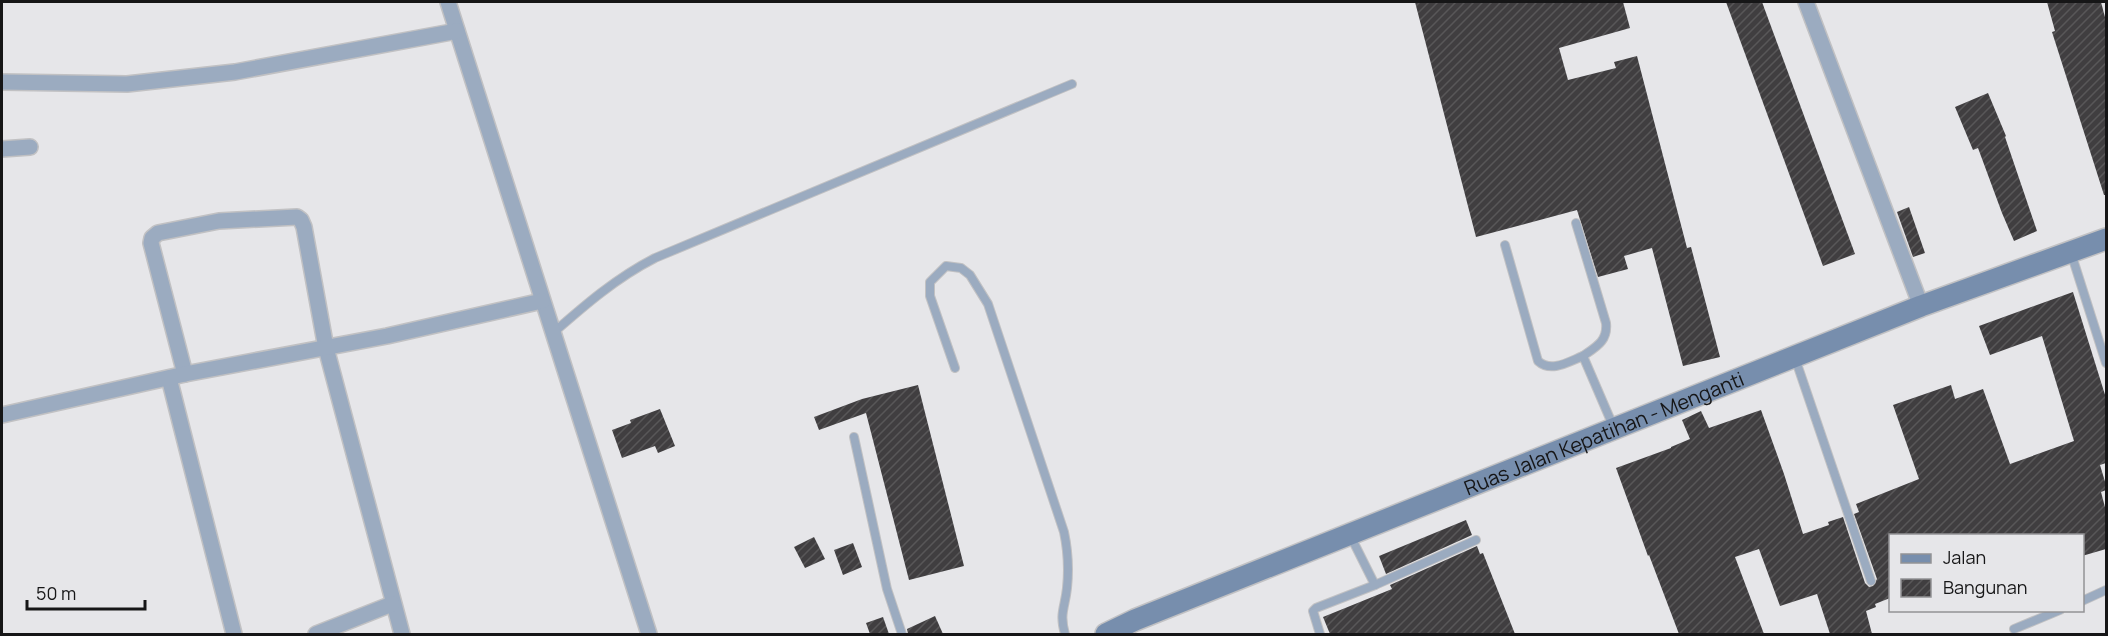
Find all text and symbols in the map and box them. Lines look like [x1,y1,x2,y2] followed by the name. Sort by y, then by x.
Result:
[1460,365,1748,501] street label: Ruas Jalan Kepatihan - Menganti
[1889,534,2084,612] legend
[1943,545,1986,569] text: Jalan
[27,573,146,611] scale bar
[1943,575,2027,599] text: Bangunan
[36,581,76,605] text: 50 m

